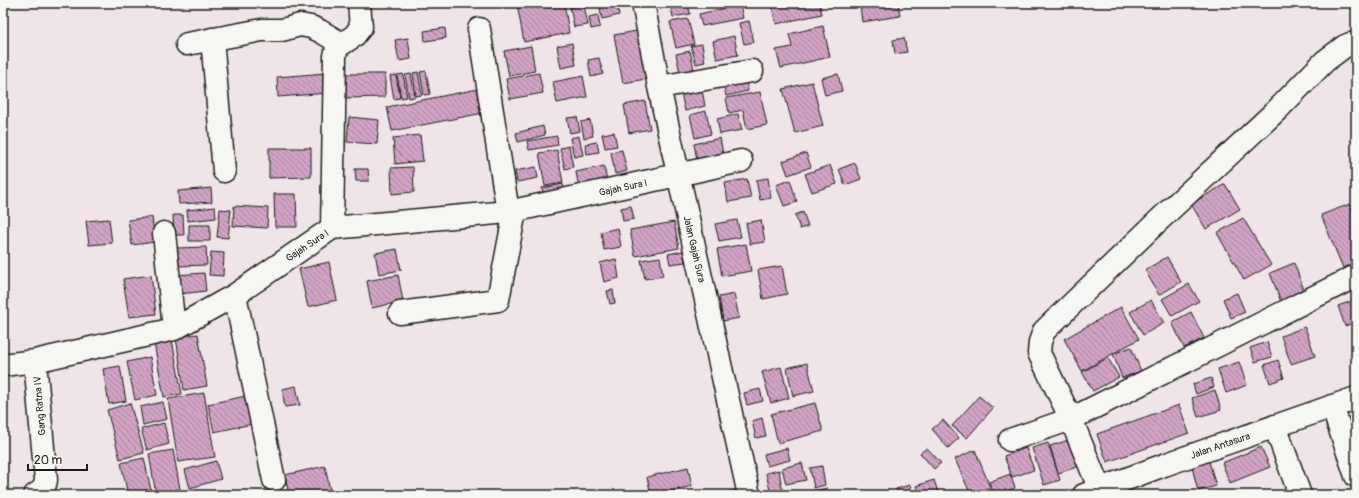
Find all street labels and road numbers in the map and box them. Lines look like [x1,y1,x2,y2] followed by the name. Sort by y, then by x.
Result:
[598,177,649,199] street label: Gajah Sura I
[681,215,708,284] street label: Jalan Gajah Sura
[284,227,331,265] street label: Gajah Sura I
[31,376,49,436] street label: Gang Ratna IV
[1189,430,1252,462] street label: Jalan Antasura

